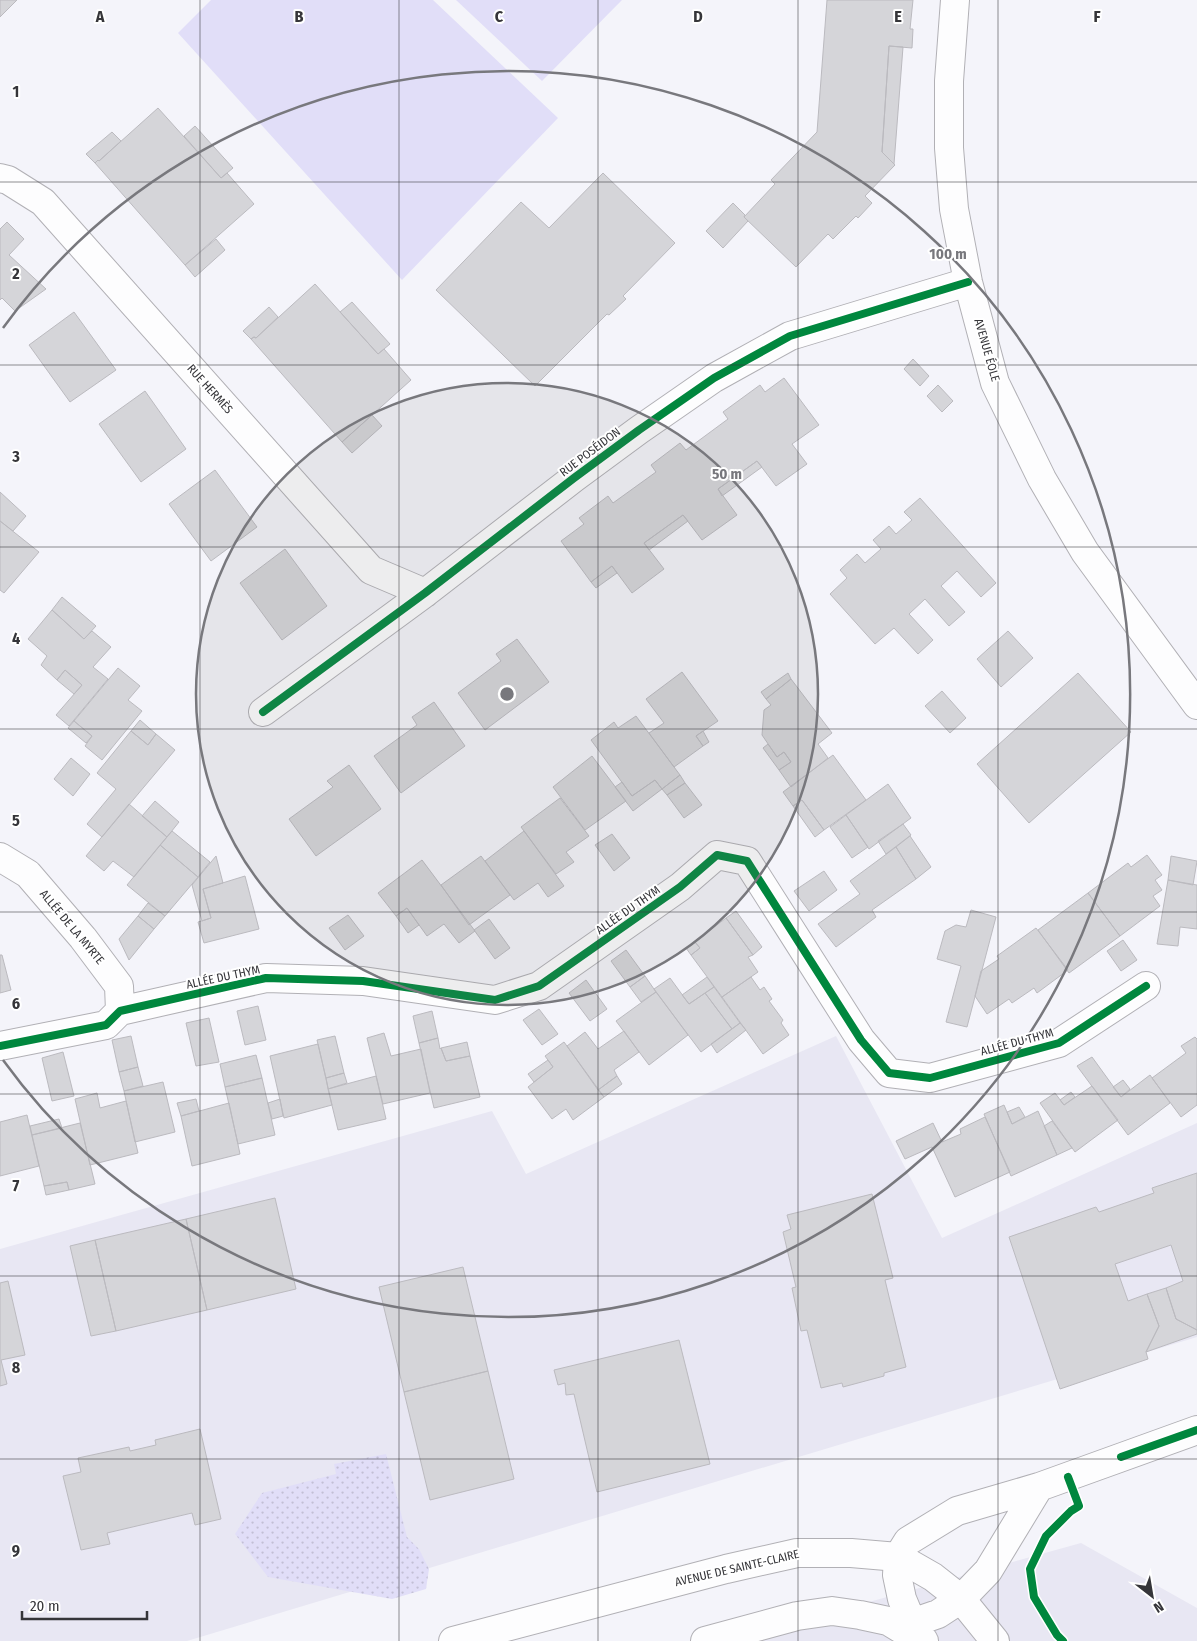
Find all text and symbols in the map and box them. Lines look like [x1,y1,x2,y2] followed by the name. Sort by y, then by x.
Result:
[95,7,105,26] text: A
[295,7,304,26] text: B
[495,7,504,26] text: C
[693,7,703,26] text: D
[894,7,902,26] text: E
[1093,7,1101,26] text: F
[13,82,19,101] text: 1
[929,245,967,263] text: 100 m
[11,264,20,283] text: 2
[971,317,1004,383] street label: AVENUE ÉOLE
[184,361,237,417] street label: RUE HERMÈS
[556,424,623,479] street label: RUE POSÉIDON
[11,447,20,466] text: 3
[712,465,742,483] text: 50 m
[12,629,20,648] text: 4
[498,685,516,703] centre of rings
[12,811,20,830] text: 5
[593,882,663,937] street label: ALLÉE DU THYM
[37,886,108,967] street label: ALLÉE DE LA MYRTE
[185,961,261,992] street label: ALLÉE DU THYM
[12,994,20,1013] text: 6
[979,1025,1055,1058] street label: ALLÉE DU THYM
[13,1176,20,1195] text: 7
[12,1358,21,1377] text: 8
[12,1541,20,1560] text: 9
[673,1547,801,1589] street label: AVENUE DE SAINTE-CLAIRE
[1127,1571,1177,1621] north arrow
[22,1588,148,1620] scale bar
[30,1597,60,1615] text: 20 m
[1150,1597,1166,1616] text: N

